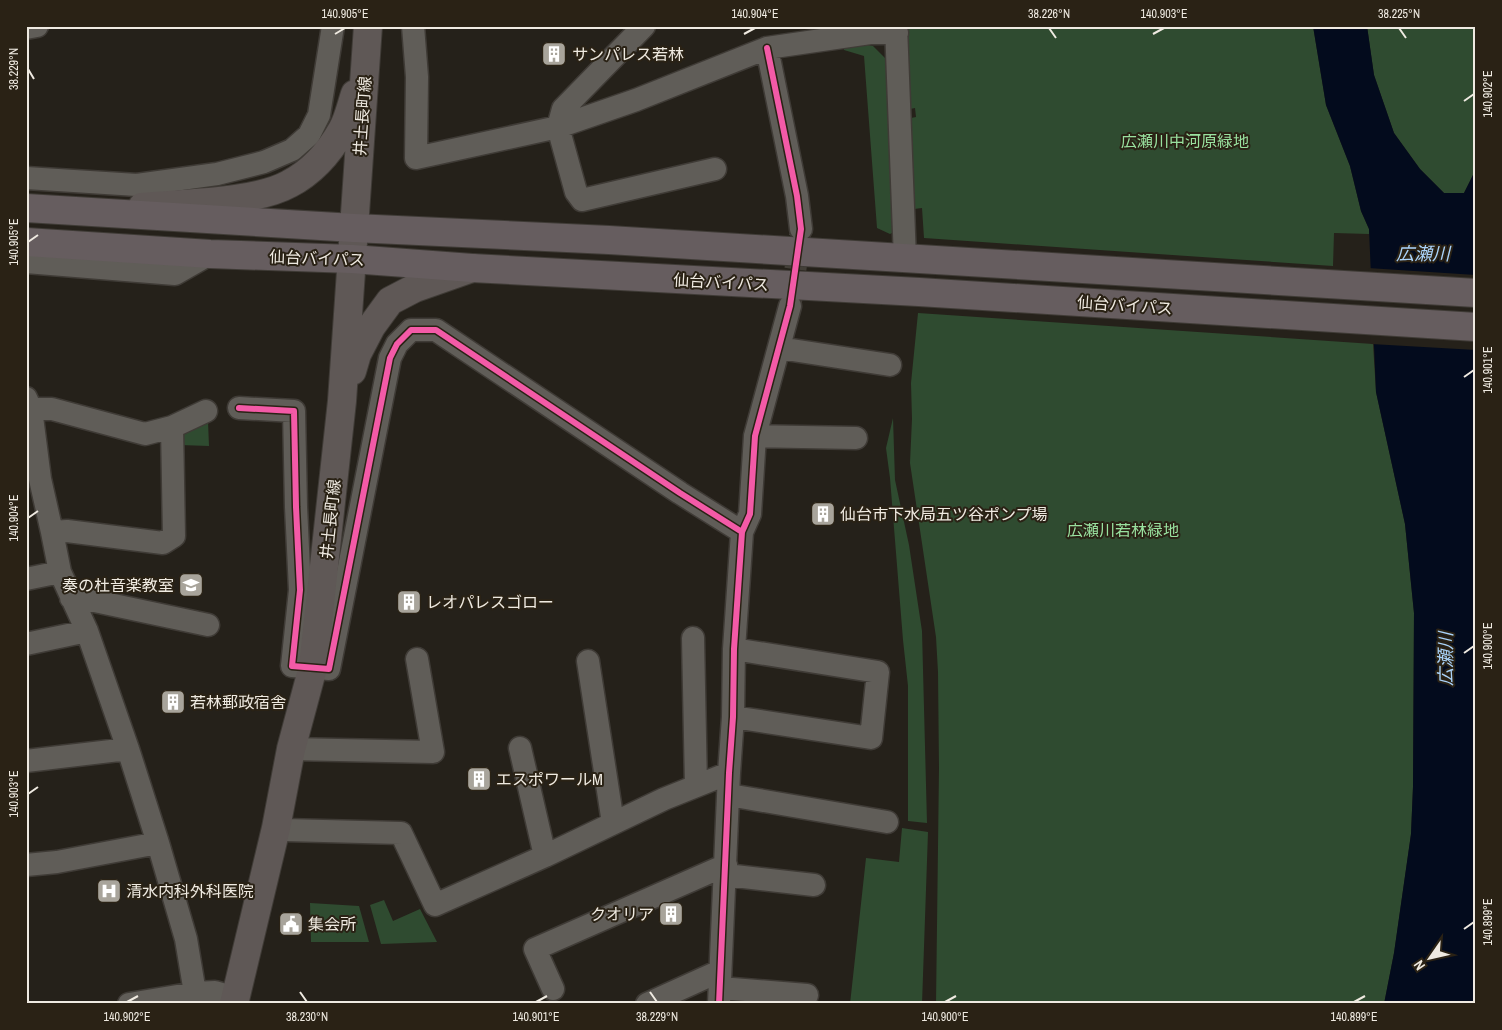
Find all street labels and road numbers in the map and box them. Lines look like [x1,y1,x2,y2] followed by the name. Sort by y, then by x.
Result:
[348,75,376,157] street label: 井土長町線
[269,245,365,271] street label: 仙台バイパス
[673,269,769,295] street label: 仙台バイパス
[1077,291,1173,319] street label: 仙台バイパス
[315,478,345,560] street label: 井土長町線

